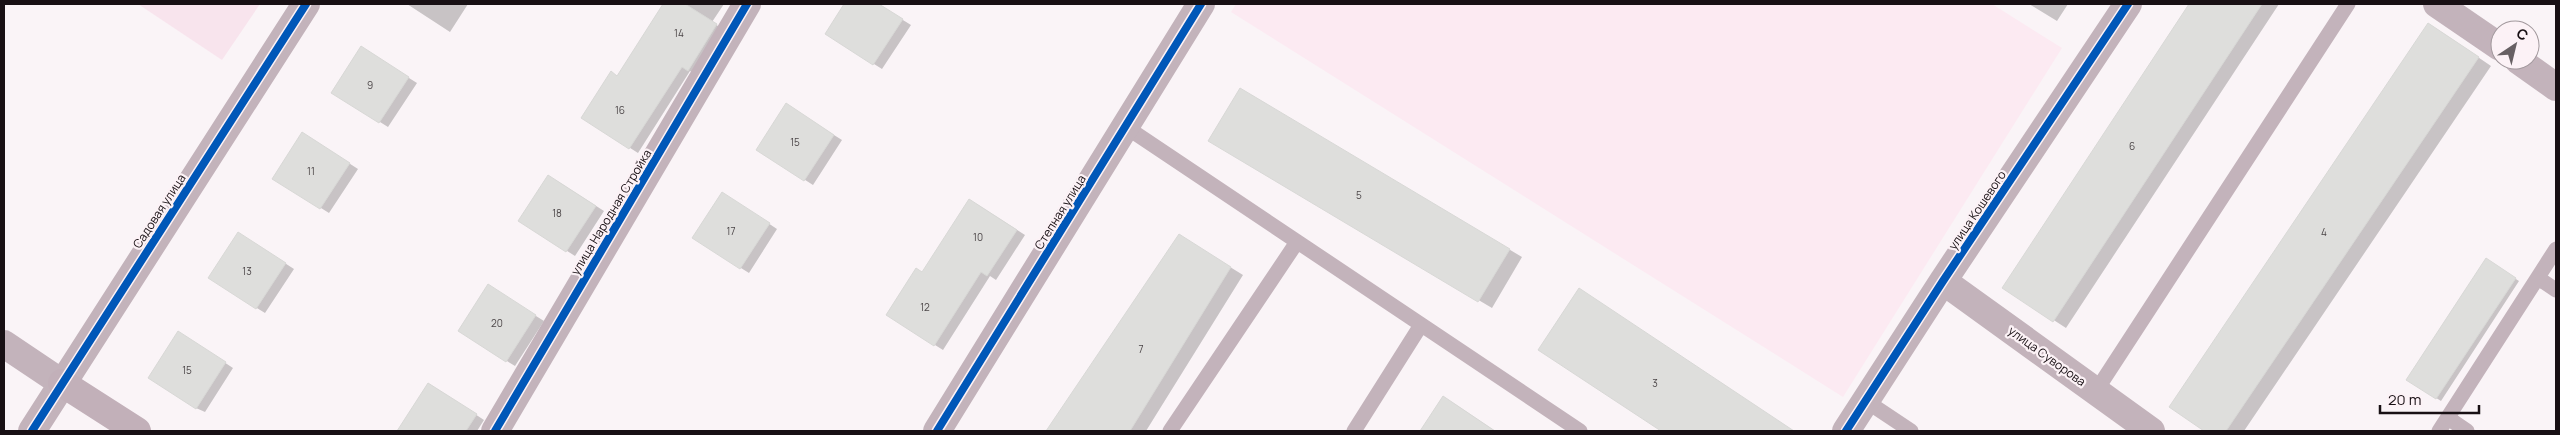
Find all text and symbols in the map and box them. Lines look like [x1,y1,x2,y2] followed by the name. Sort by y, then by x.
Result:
[2490,20,2540,70] north arrow
[2513,23,2532,45] text: С
[674,26,684,40] house number: 14
[367,78,373,92] house number: 9
[615,103,625,117] house number: 16
[790,135,800,149] house number: 15
[2129,139,2135,153] house number: 6
[567,146,655,278] street label: улица Народная Стройка
[307,164,315,178] house number: 11
[1944,167,2010,253] street label: улица Кошевого
[129,170,189,252] street label: Садовая улица
[1030,171,1090,253] street label: Степная улица
[1356,188,1362,202] house number: 5
[552,206,562,220] house number: 18
[727,224,735,238] house number: 17
[2321,225,2327,239] house number: 4
[973,230,983,244] house number: 10
[242,264,252,278] house number: 13
[920,300,930,314] house number: 12
[491,316,503,330] house number: 20
[2005,322,2089,390] street label: улица Суворова
[1138,342,1144,356] house number: 7
[182,363,192,377] house number: 15
[1652,376,1658,390] house number: 3
[2380,382,2479,414] scale bar
[2388,389,2421,410] text: 20 m

